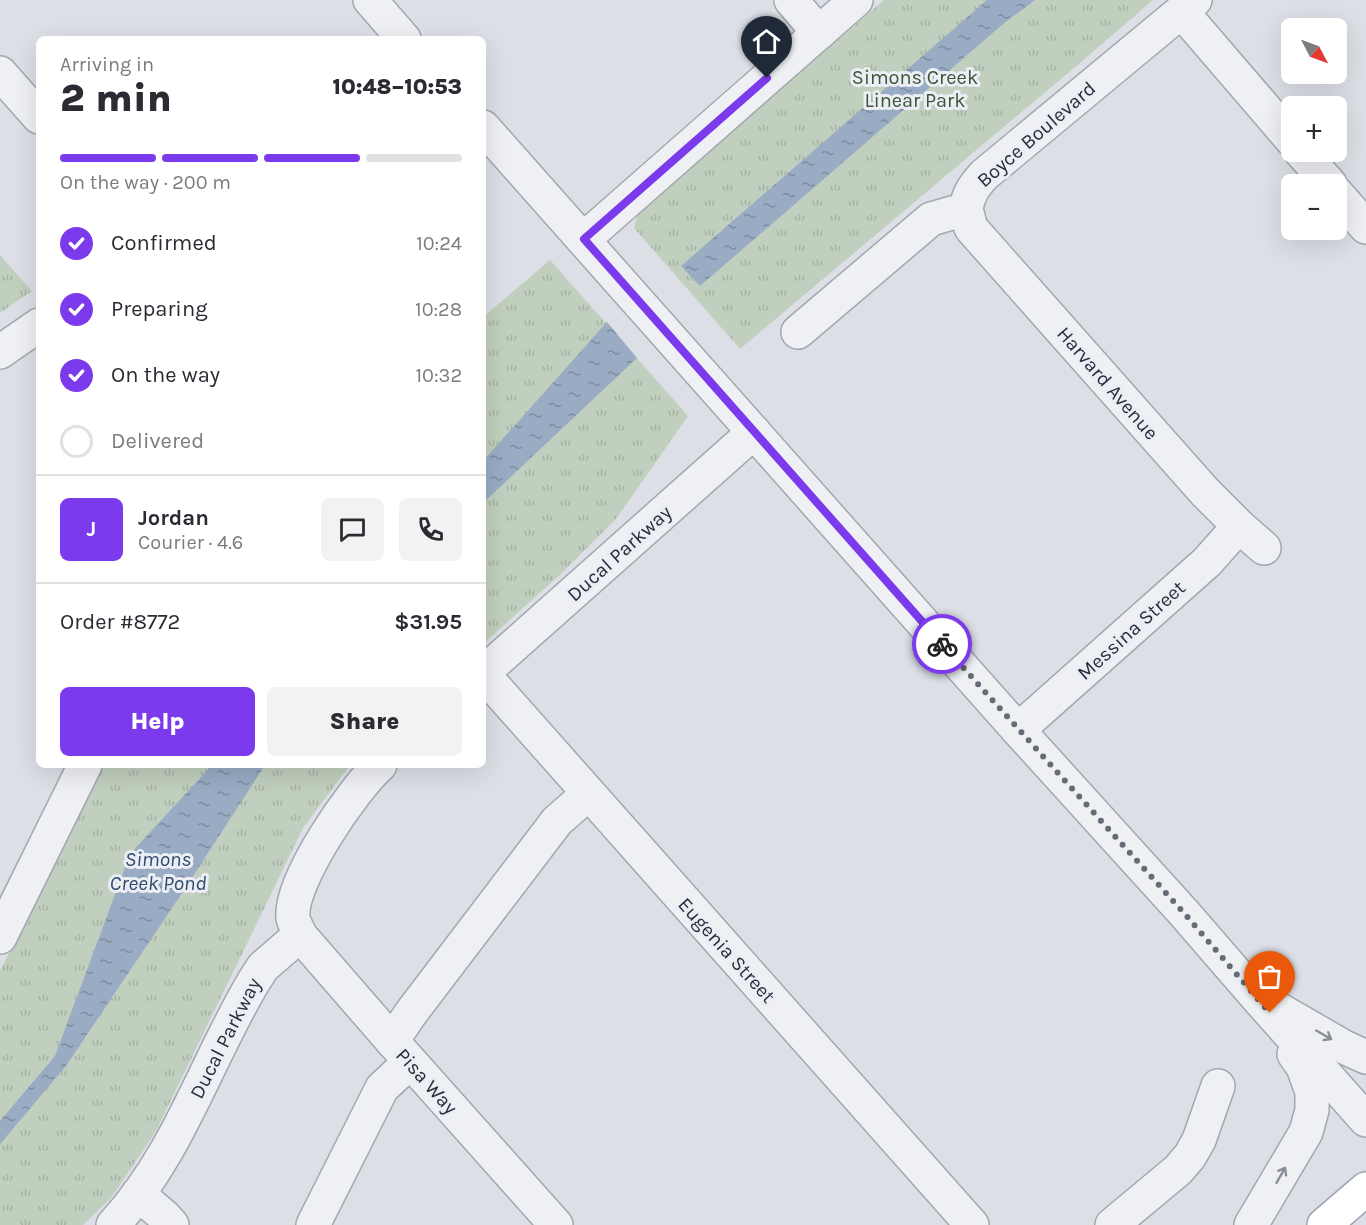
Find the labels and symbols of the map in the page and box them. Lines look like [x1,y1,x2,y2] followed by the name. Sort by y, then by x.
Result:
[741,16,792,78] pin
[1281,18,1347,84] north arrow
[852,66,978,112] park label: Simons Creek Linear Park
[972,77,1100,192] street label: Boyce Boulevard
[1052,322,1163,445] street label: Harvard Avenue
[562,501,676,606] street label: Ducal Parkway
[1073,576,1190,685] street label: Messina Street
[912,614,972,674] courier
[110,847,206,895] water label: Simons Creek Pond
[673,893,780,1008] street label: Eugenia Street
[1244,951,1295,1013] pin
[185,974,266,1102] street label: Ducal Parkway
[1315,1029,1332,1041] one-way arrow
[391,1044,462,1119] street label: Pisa Way
[1275,1167,1287,1184] one-way arrow

